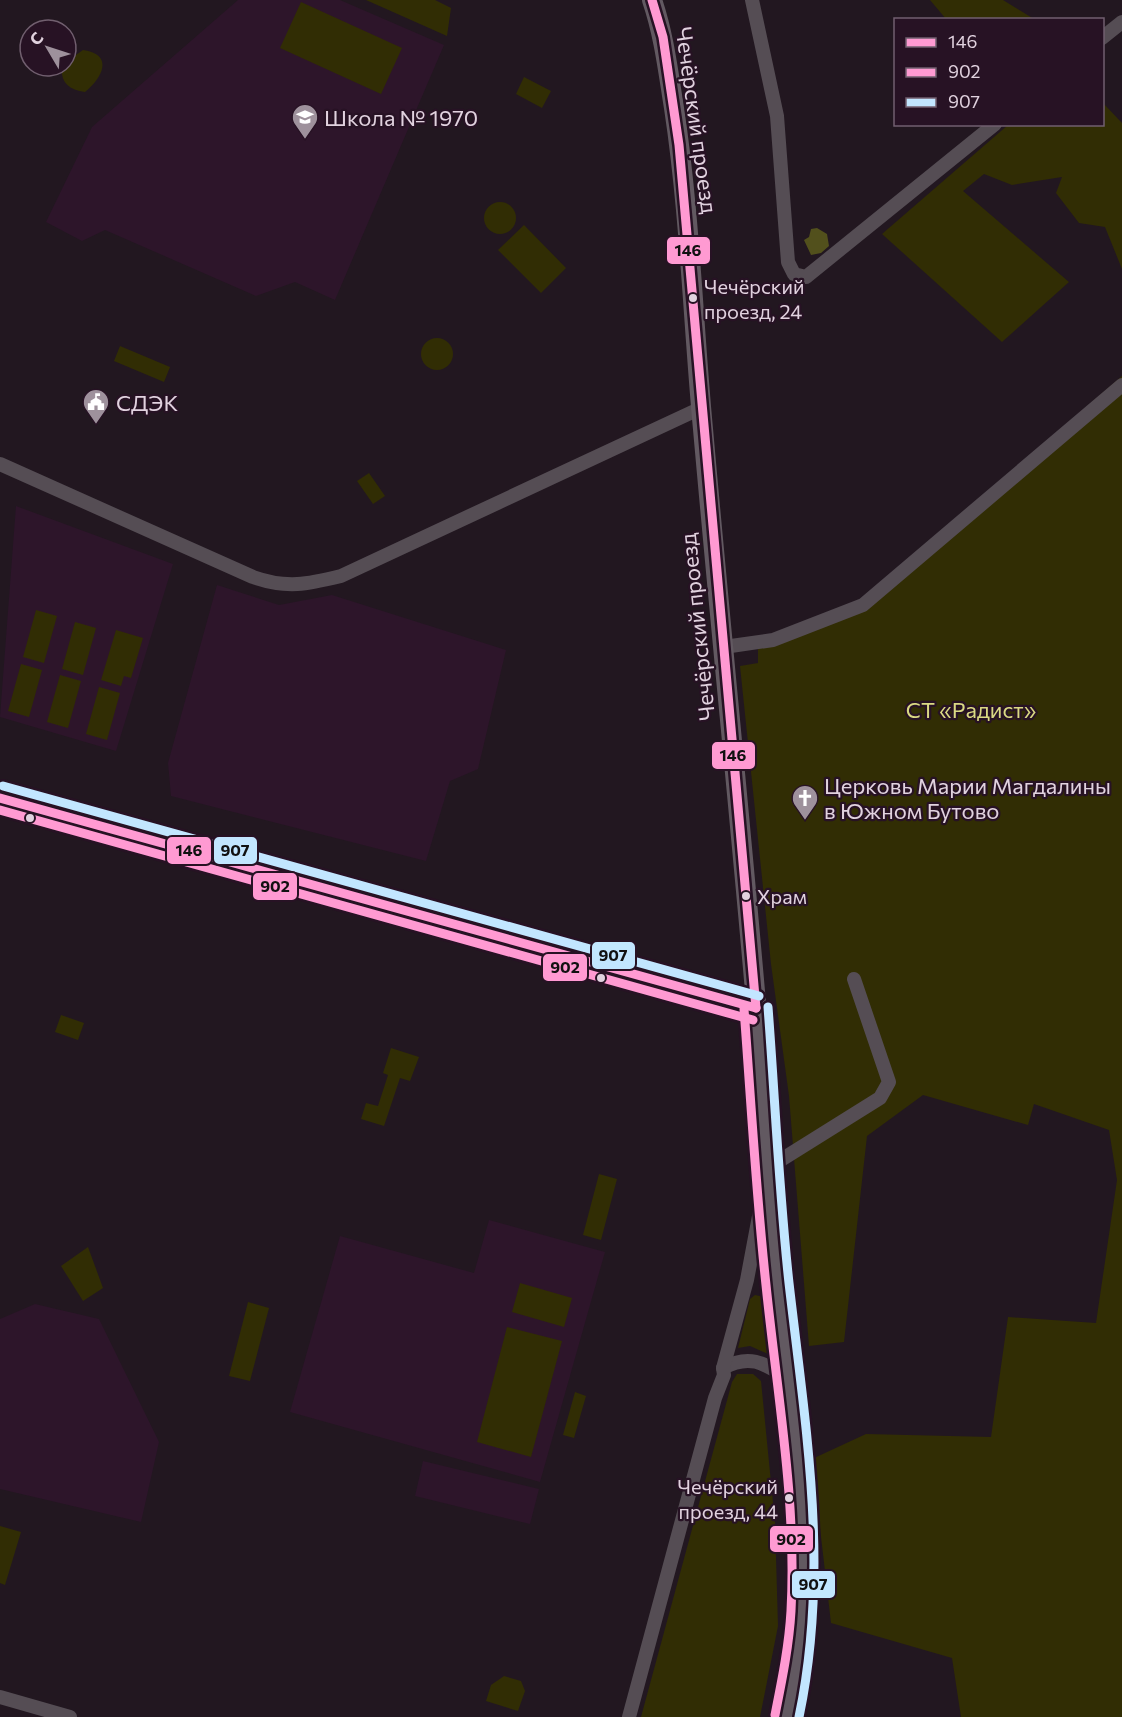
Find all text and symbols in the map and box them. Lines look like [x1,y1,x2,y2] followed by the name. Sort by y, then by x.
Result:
[18,18,78,78] north arrow
[894,18,1104,126] legend
[671,25,723,215] street label: Чечёрский проезд
[25,28,47,48] text: С
[948,30,977,52] text: 146
[948,60,981,82] text: 902
[948,90,980,112] text: 907
[290,102,320,140] school or university icon: Школа № 1970
[324,104,478,131] place label: Школа № 1970
[666,236,711,265] line badge: 146
[675,240,702,259] text: 146
[704,274,804,323] place label: Чечёрский проезд, 24
[687,292,699,304] marker: Чечёрский проезд, 24
[81,387,111,425] public building icon: СДЭК
[116,389,178,416] place label: СДЭК
[674,532,720,722] street label: Чечёрский проезд
[906,696,1036,723] park label: СТ «Радист»
[711,741,756,770] line badge: 146
[720,745,747,764] text: 146
[824,772,1111,824] place label: Церковь Марии Магдалины в Южном Бутово
[790,783,820,821] church icon: Церковь Марии Магдалины в Южном Бутово
[24,812,36,824] unlabelled marker
[166,836,212,865] line badge: 146
[213,836,258,865] line badge: 907
[176,840,203,859] text: 146
[220,840,250,859] text: 907
[252,872,298,901] line badge: 902
[260,876,290,895] text: 902
[757,884,807,908] place label: Храм
[740,890,752,902] marker: Храм
[591,941,636,970] line badge: 907
[598,945,628,964] text: 907
[542,953,588,982] line badge: 902
[550,957,580,976] text: 902
[595,972,607,984] unlabelled marker
[678,1474,778,1523] place label: Чечёрский проезд, 44
[783,1492,795,1504] marker: Чечёрский проезд, 44
[769,1525,814,1553] line badge: 902
[776,1529,806,1548] text: 902
[791,1570,836,1599] line badge: 907
[798,1574,828,1593] text: 907

